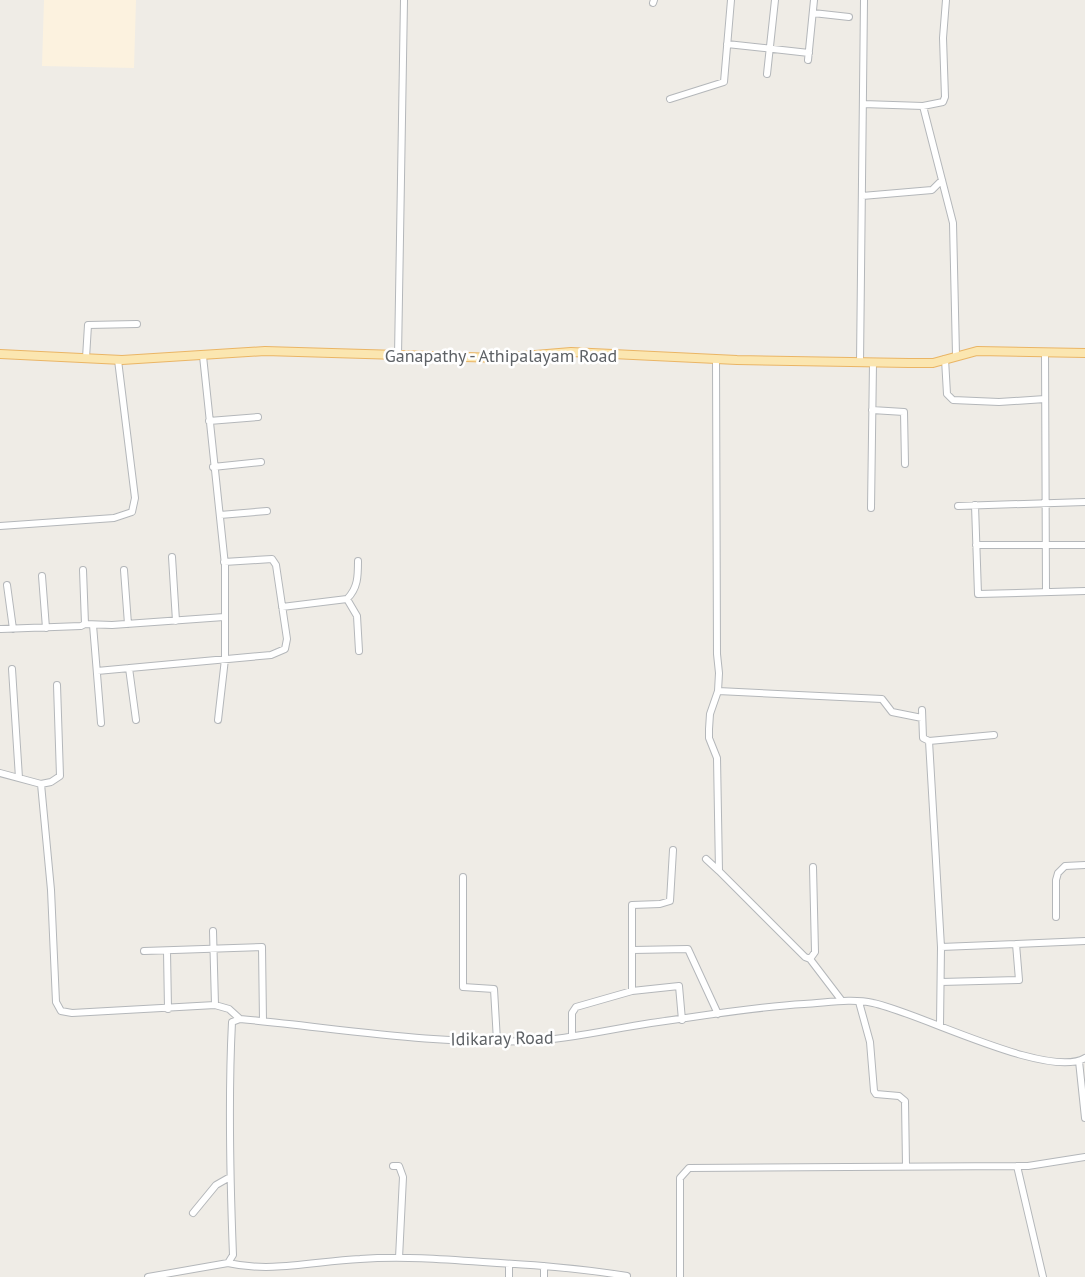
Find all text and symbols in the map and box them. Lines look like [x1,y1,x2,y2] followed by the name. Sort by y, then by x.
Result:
[385,344,617,367] street label: Ganapathy - Athipalayam Road
[450,1026,554,1050] street label: Idikaray Road

